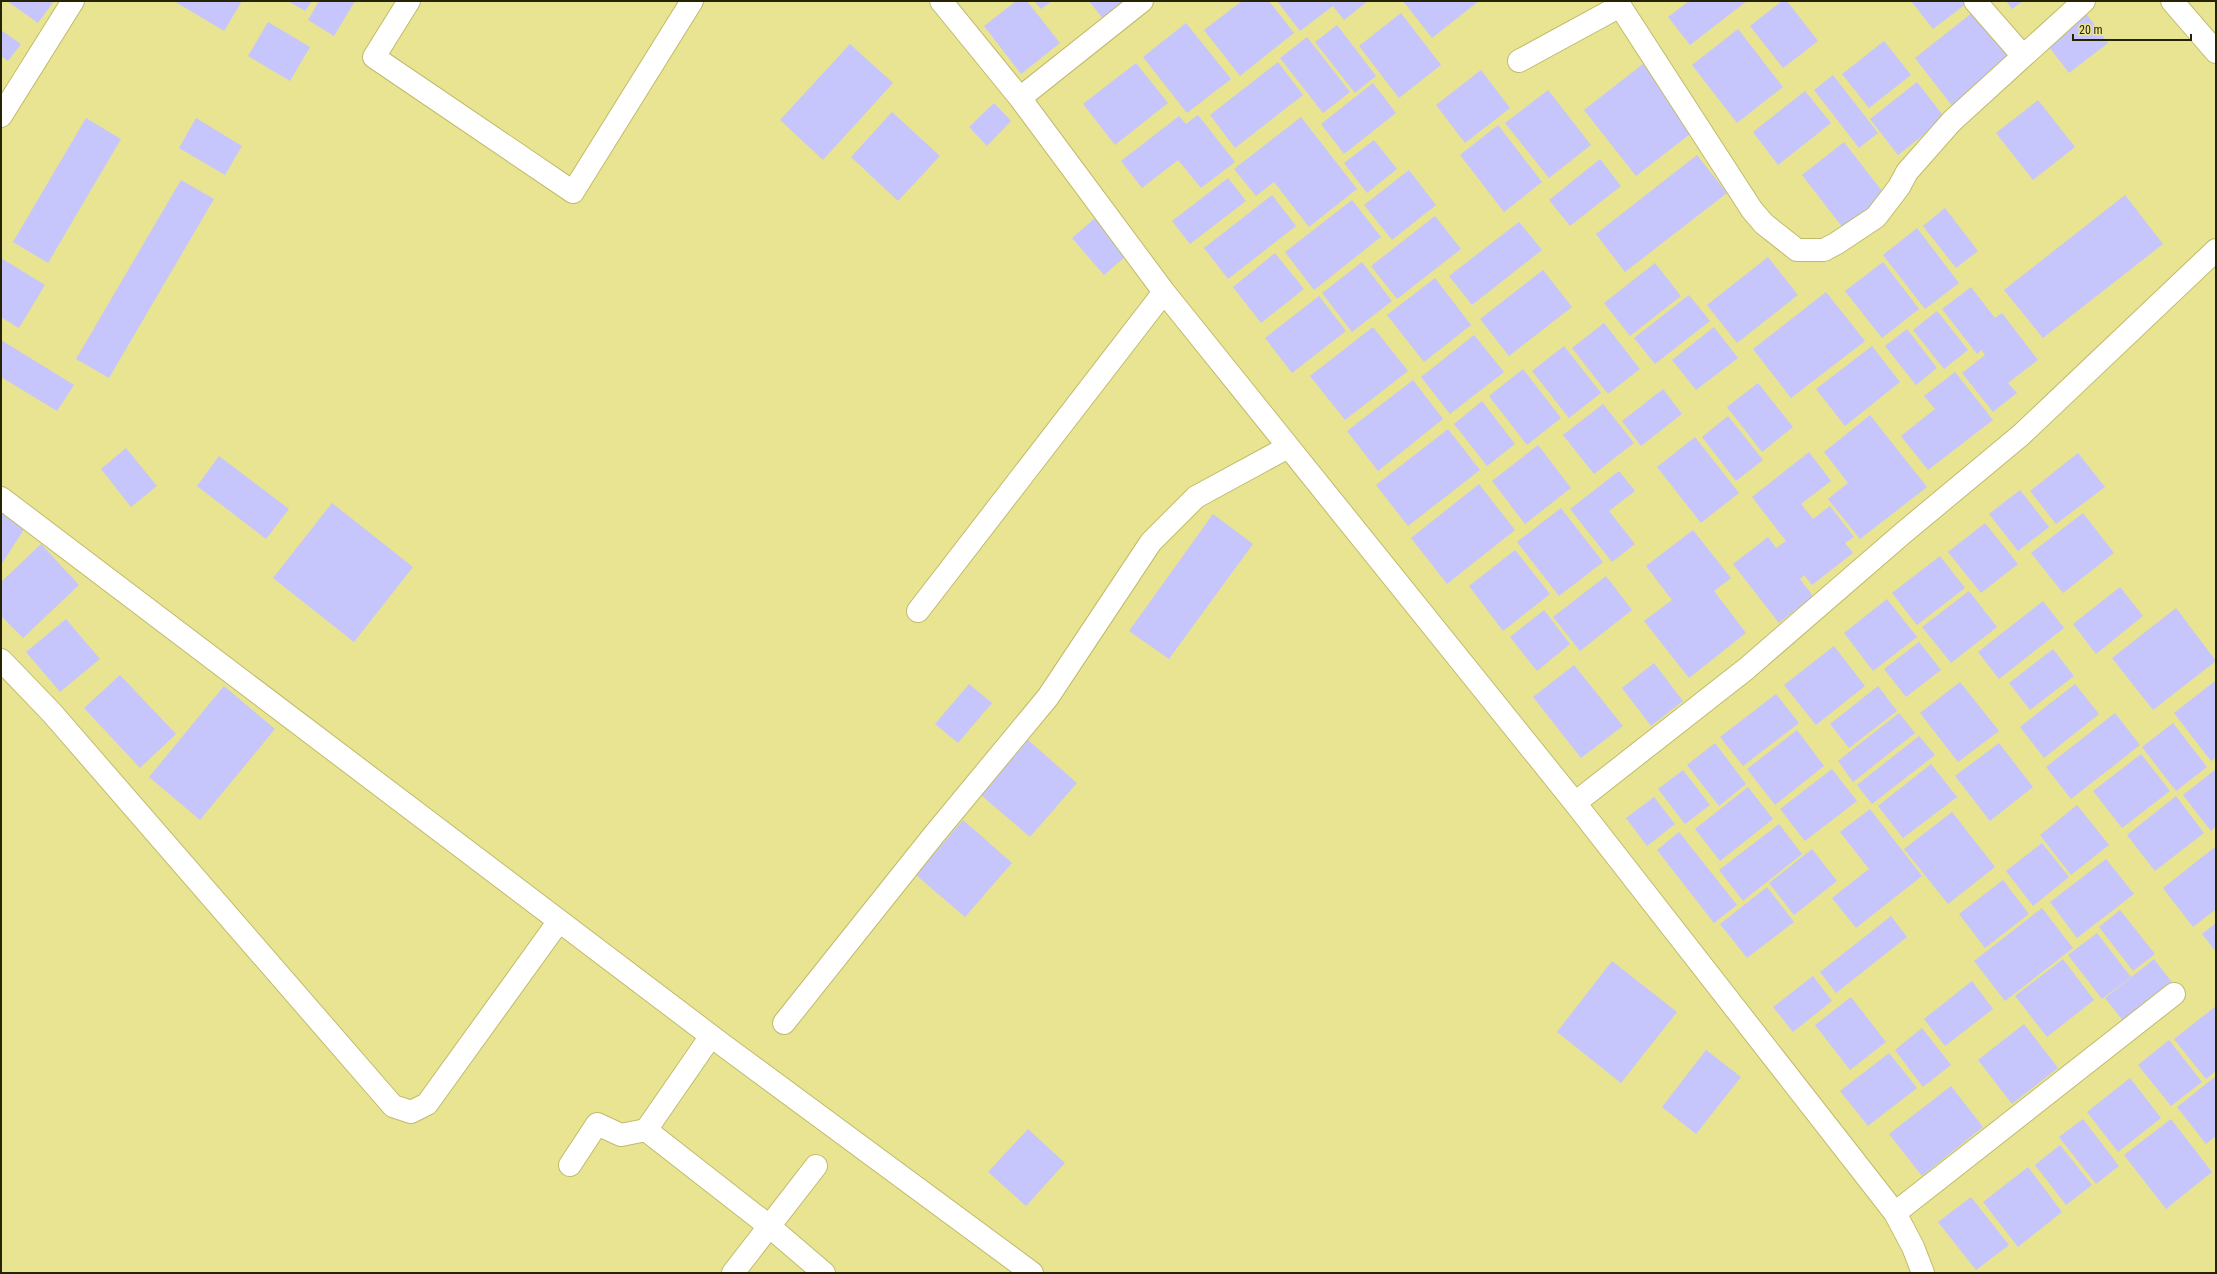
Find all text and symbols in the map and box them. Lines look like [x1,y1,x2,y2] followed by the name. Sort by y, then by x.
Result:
[2073,16,2191,42] scale bar
[2079,23,2103,37] text: 20 m

